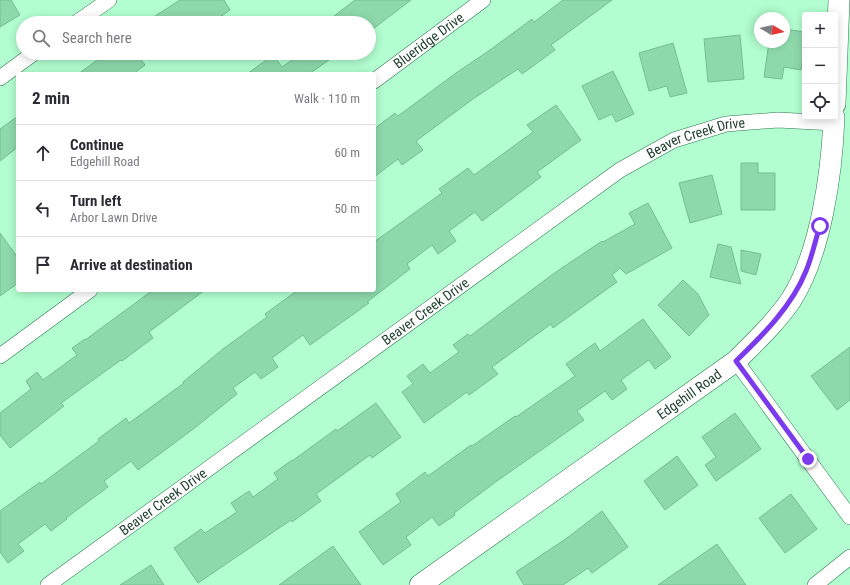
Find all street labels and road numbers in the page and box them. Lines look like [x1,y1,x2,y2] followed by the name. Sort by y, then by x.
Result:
[390,9,467,72] street label: Blueridge Drive
[644,115,746,162] street label: Beaver Creek Drive
[379,274,472,348] street label: Beaver Creek Drive
[654,366,724,422] street label: Edgehill Road
[116,464,210,538] street label: Beaver Creek Drive

